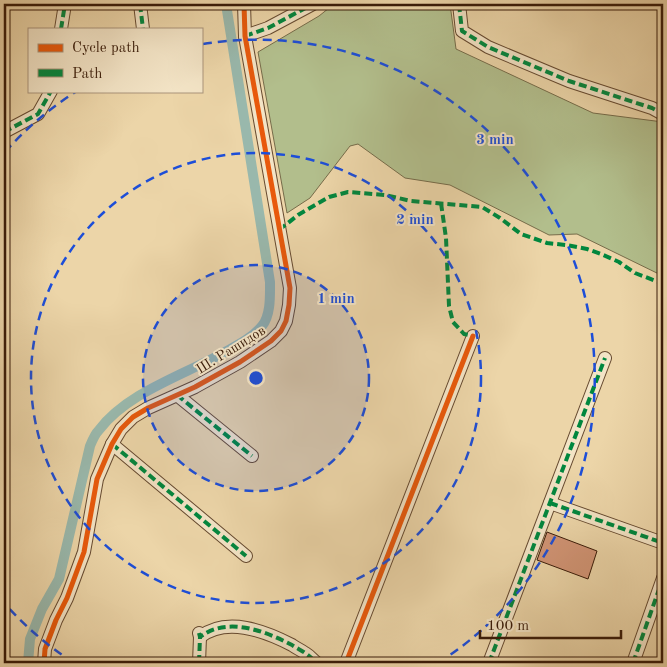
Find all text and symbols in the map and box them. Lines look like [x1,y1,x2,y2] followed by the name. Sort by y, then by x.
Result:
[28,28,202,92] legend
[72,41,140,56] text: Cycle path
[72,67,102,82] text: Path
[476,133,514,148] text: 3 min
[396,213,434,228] text: 2 min
[317,292,355,307] text: 1 min
[194,323,268,377] street label: Ш. Рашидов
[247,369,265,387] centre of rings
[480,607,621,639] scale bar
[487,619,529,634] text: 100 m

